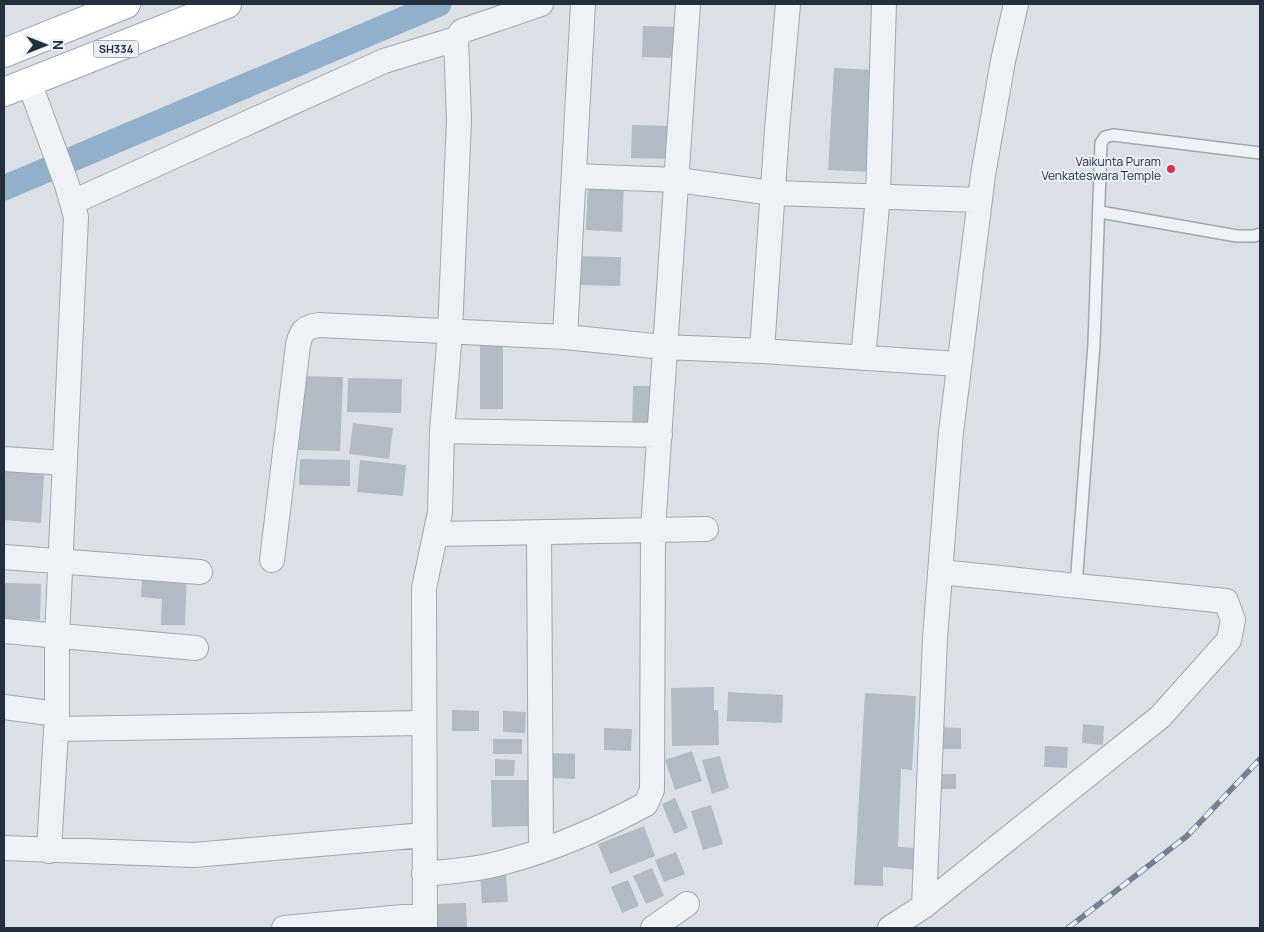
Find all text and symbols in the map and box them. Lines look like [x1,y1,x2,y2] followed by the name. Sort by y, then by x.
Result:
[20,20,70,70] north arrow
[49,40,68,50] text: N
[94,41,138,58] road number: SH334
[1041,153,1161,184] place label: Vaikunta Puram Venkateswara Temple
[1165,163,1177,175] marker: Vaikunta Puram Venkateswara Temple

